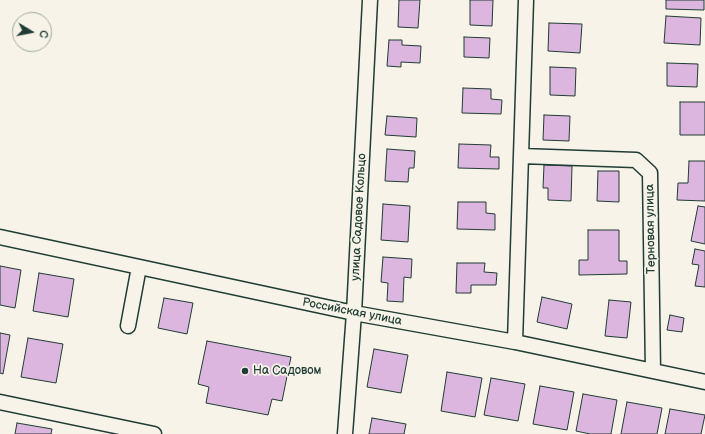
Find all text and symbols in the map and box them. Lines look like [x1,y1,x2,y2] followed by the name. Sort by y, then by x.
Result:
[12,12,52,52] north arrow
[36,29,50,39] text: С
[348,153,370,281] street label: улица Садовое Кольцо
[643,184,659,274] street label: Терновая улица
[301,295,403,329] street label: Российская улица
[253,364,321,378] place label: На Садовом
[240,366,250,376] marker: На Садовом

